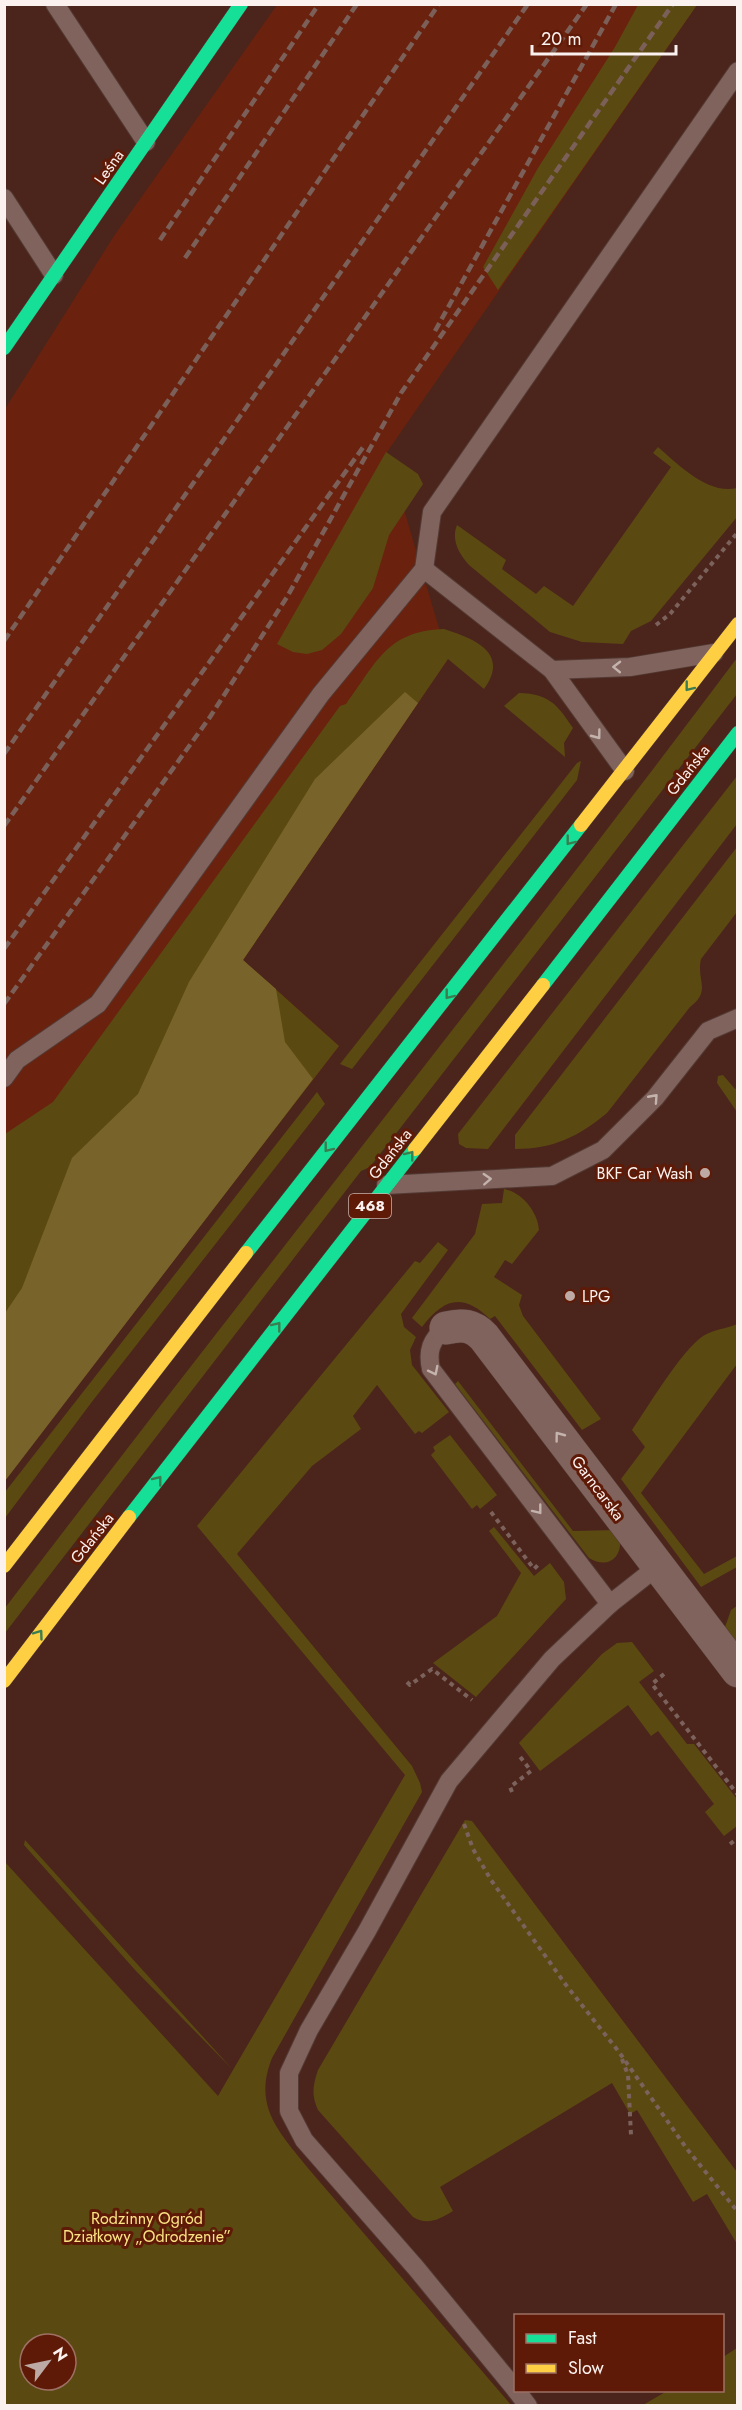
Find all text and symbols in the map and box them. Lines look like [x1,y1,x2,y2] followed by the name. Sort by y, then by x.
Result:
[532,18,676,56] scale bar
[541,26,581,52] text: 20 m
[89,145,129,189] street label: Leśna
[612,660,621,673] one-way arrow
[686,681,697,692] one-way arrow
[590,728,601,739] one-way arrow
[661,740,715,800] street label: Gdańska
[566,835,577,846] one-way arrow
[446,988,457,999] one-way arrow
[647,1095,658,1105] one-way arrow
[363,1124,417,1184] street label: Gdańska
[325,1141,336,1152] one-way arrow
[402,1151,413,1162] one-way arrow
[597,1162,693,1185] place label: BKF Car Wash
[698,1166,712,1180] marker: BKF Car Wash
[482,1172,491,1185] one-way arrow
[349,1194,391,1218] road number: 468
[582,1285,610,1308] place label: LPG
[563,1289,577,1303] marker: LPG
[270,1321,281,1332] one-way arrow
[427,1365,439,1376] one-way arrow
[555,1432,566,1443] one-way arrow
[566,1451,630,1525] street label: Garncarska
[151,1475,162,1486] one-way arrow
[530,1503,541,1514] one-way arrow
[65,1508,119,1568] street label: Gdańska
[32,1630,43,1641] one-way arrow
[63,2207,231,2248] park label: Rodzinny Ogród Działkowy „Odrodzenie”
[514,2314,724,2392] legend
[568,2325,597,2351] text: Fast
[18,2332,78,2392] north arrow
[47,2343,73,2366] text: N
[568,2355,605,2381] text: Slow

